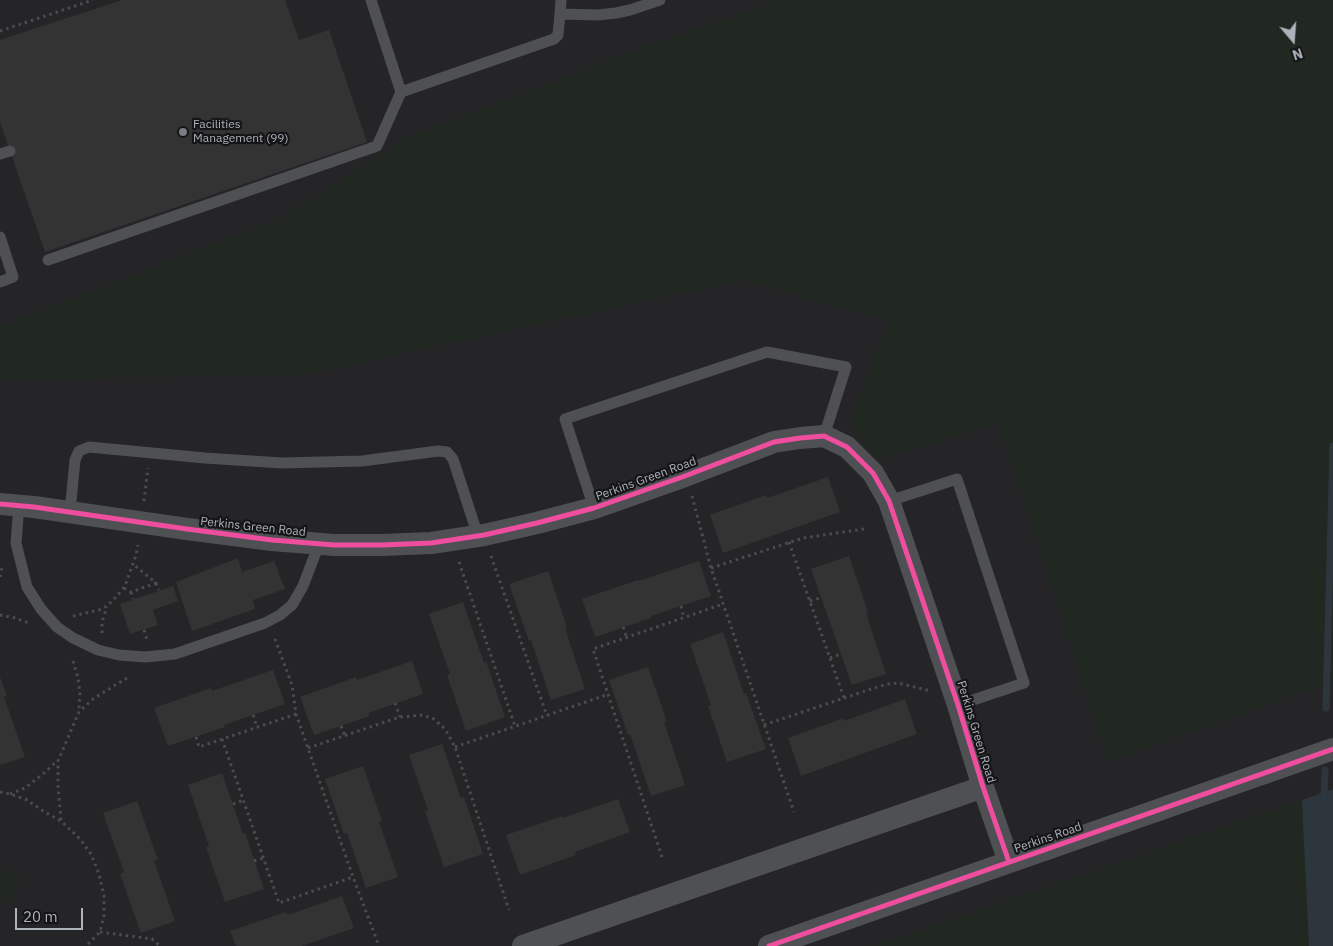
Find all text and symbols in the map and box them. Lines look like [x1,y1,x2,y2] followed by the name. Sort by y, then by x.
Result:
[1268,15,1318,65] north arrow
[1290,44,1305,64] text: N
[193,118,289,146] place label: Facilities Management (99)
[177,126,189,138] marker: Facilities Management (99)
[594,454,698,504] street label: Perkins Green Road
[200,514,306,540] street label: Perkins Green Road
[954,679,998,785] street label: Perkins Green Road
[1012,820,1084,856] street label: Perkins Road
[18,898,85,930] scale bar
[23,907,58,926] text: 20 m

